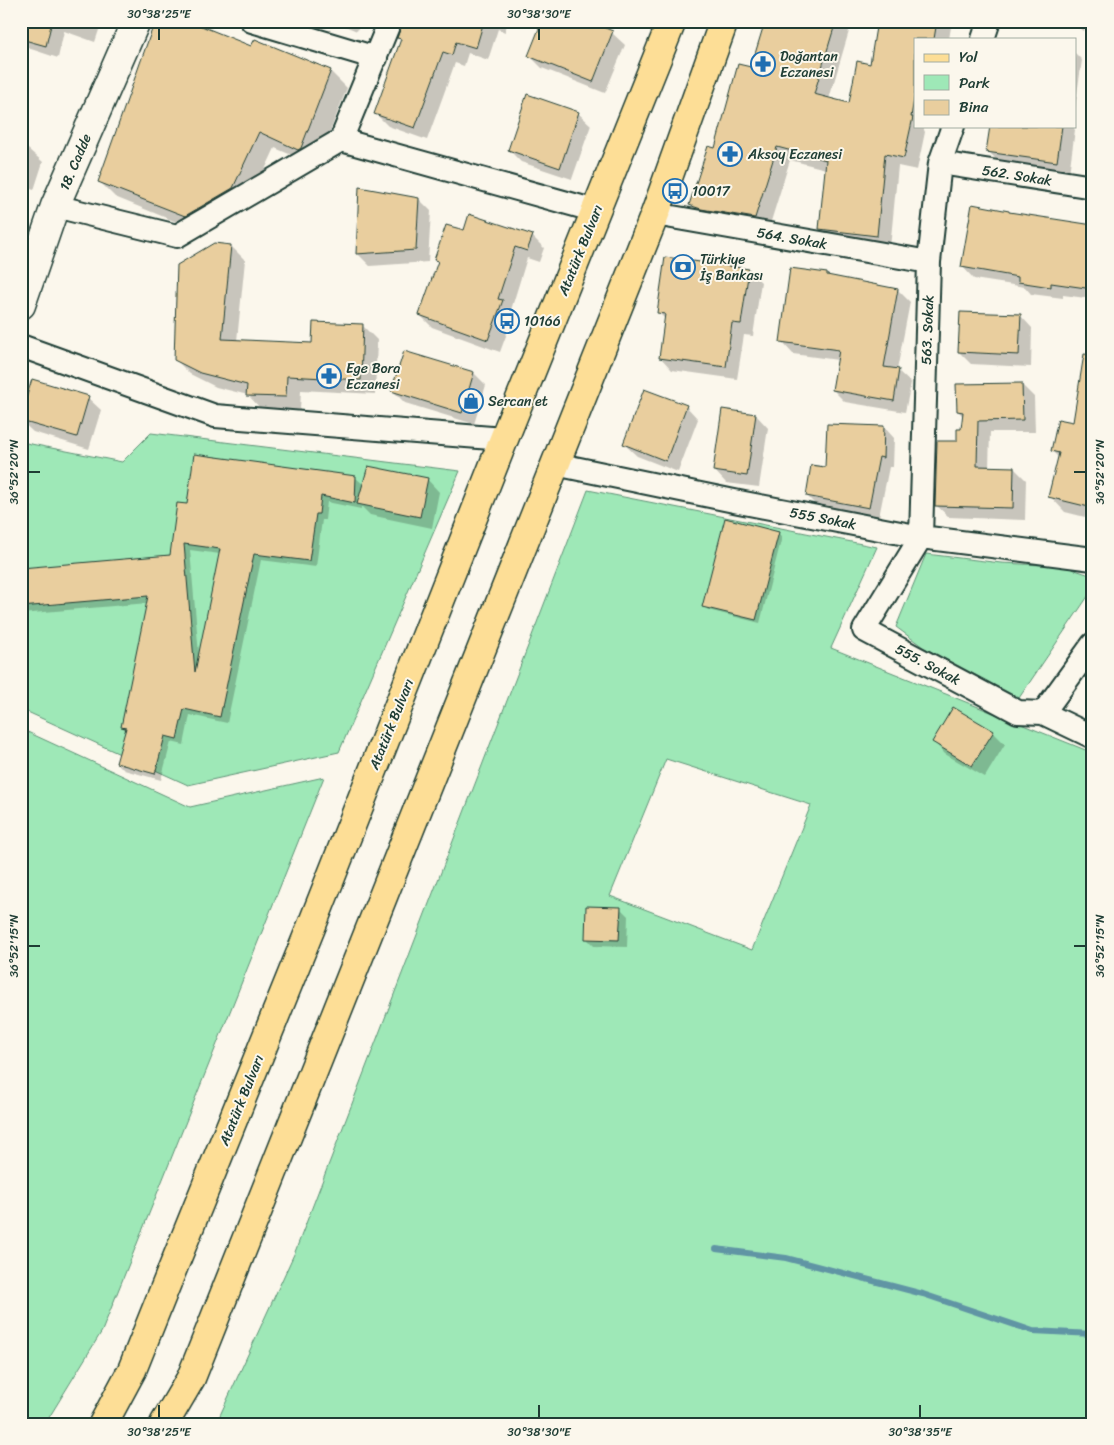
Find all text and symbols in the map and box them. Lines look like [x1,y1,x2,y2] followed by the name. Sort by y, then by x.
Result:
[127,3,192,25] text: 30°38'25"E
[507,3,572,25] text: 30°38'30"E
[914,38,1076,128] legend
[780,44,838,85] place label: Doğantan Eczanesi
[959,44,978,70] text: Yol
[750,51,776,77] pharmacy icon: Doğantan Eczanesi
[959,70,990,96] text: Park
[959,94,989,120] text: Bina
[52,130,99,195] street label: 18. Cadde
[717,141,743,167] pharmacy icon: Aksoy Eczanesi
[747,142,843,167] place label: Aksoy Eczanesi
[980,158,1054,193] street label: 562. Sokak
[662,178,688,204] bus stop icon: 10017
[692,179,731,204] place label: 10017
[550,201,610,300] street label: Atatürk Bulvarı
[755,220,830,257] street label: 564. Sokak
[699,247,763,288] place label: Türkiye İş Bankası
[670,254,696,280] bank icon: Türkiye İş Bankası
[914,294,941,365] street label: 563. Sokak
[494,308,520,334] bus stop icon: 10166
[524,309,561,334] place label: 10166
[346,356,401,397] place label: Ege Bora Eczanesi
[316,363,342,389] pharmacy icon: Ege Bora Eczanesi
[458,388,484,414] shop icon: Sercan et
[488,389,548,414] place label: Sercan et
[3,439,25,505] text: 36°52'20"N
[1089,439,1111,505] text: 36°52'20"N
[788,500,859,537] street label: 555 Sokak
[890,637,966,692] street label: 555. Sokak
[361,675,421,774] street label: Atatürk Bulvarı
[3,914,25,978] text: 36°52'15"N
[1089,914,1111,978] text: 36°52'15"N
[211,1051,271,1150] street label: Atatürk Bulvarı
[127,1421,192,1443] text: 30°38'25"E
[507,1421,572,1443] text: 30°38'30"E
[888,1421,953,1443] text: 30°38'35"E

